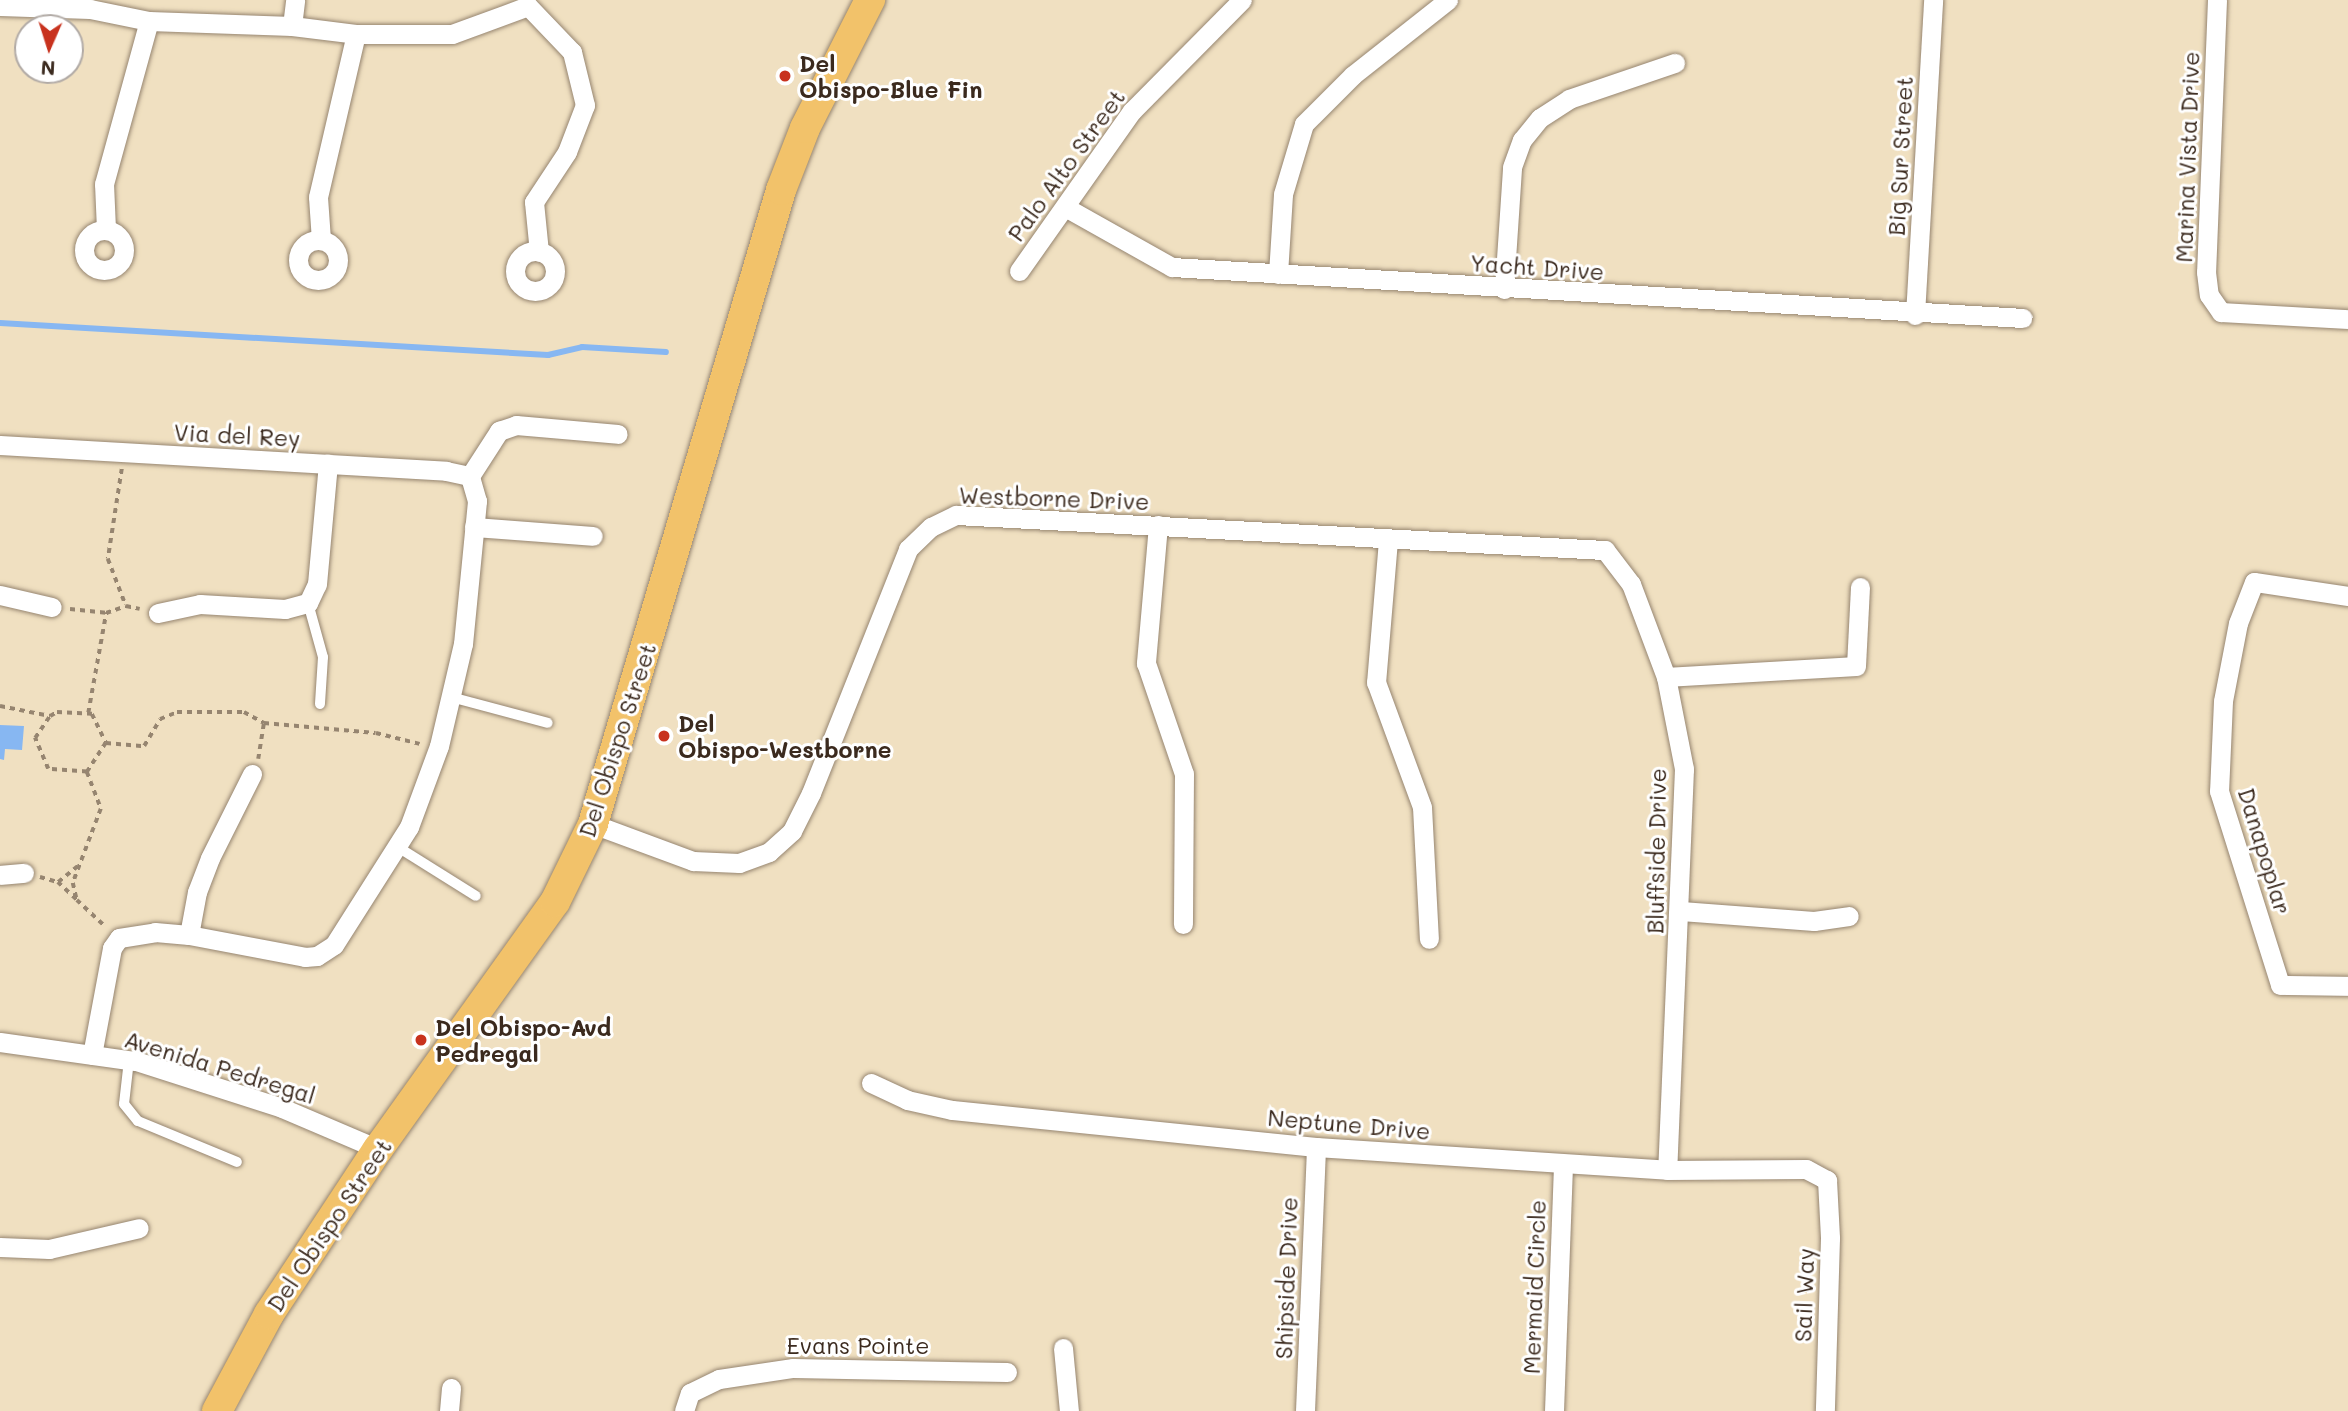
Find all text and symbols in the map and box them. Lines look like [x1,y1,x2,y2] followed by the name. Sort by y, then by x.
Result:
[14,14,84,84] north arrow
[799,49,982,103] place label: Del Obispo-Blue Fin
[2170,51,2204,263] street label: Marina Vista Drive
[40,56,56,81] text: N
[777,68,793,84] marker: Del Obispo-Blue Fin
[1882,76,1918,236] street label: Big Sur Street
[1002,84,1130,246] street label: Palo Alto Street
[1469,249,1605,285] street label: Yacht Drive
[173,418,301,452] street label: Via del Rey
[958,481,1150,515] street label: Westborne Drive
[573,639,661,841] street label: Del Obispo Street
[678,709,891,763] place label: Del Obispo-Westborne
[656,728,672,744] marker: Del Obispo-Westborne
[1641,768,1671,934] street label: Bluffside Drive
[2233,784,2297,918] street label: Danapoplar
[435,1013,611,1067] place label: Del Obispo-Avd Pedregal
[121,1025,319,1109] street label: Avenida Pedregal
[413,1032,429,1048] marker: Del Obispo-Avd Pedregal
[1266,1103,1432,1145] street label: Neptune Drive
[261,1133,397,1317] street label: Del Obispo Street
[1269,1196,1303,1360] street label: Shipside Drive
[1517,1199,1551,1375] street label: Mermaid Circle
[1789,1248,1819,1342] street label: Sail Way
[787,1331,929,1359] street label: Evans Pointe

